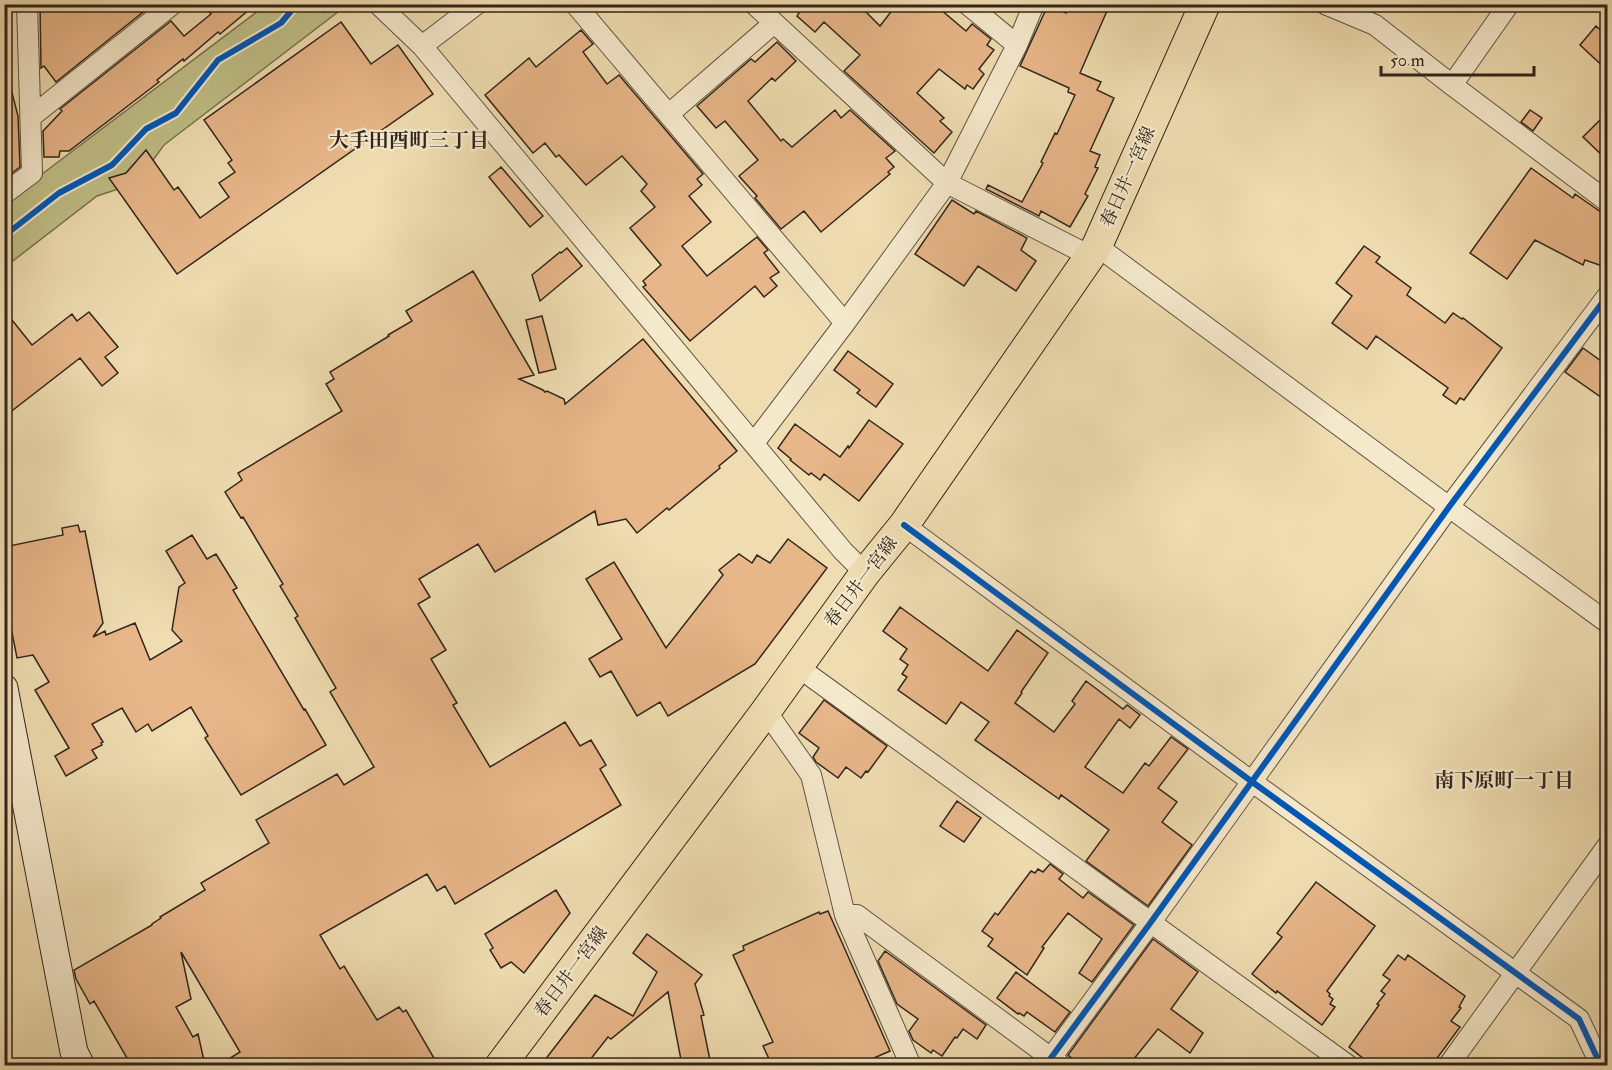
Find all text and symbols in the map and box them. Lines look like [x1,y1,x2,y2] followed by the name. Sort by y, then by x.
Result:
[1381,39,1534,77] scale bar
[1390,49,1425,72] text: 50 m
[1096,123,1160,231] street label: 春日井一宮線
[329,128,489,153] district label: 大手田酉町三丁目
[819,532,903,632] street label: 春日井一宮線
[1434,768,1574,793] district label: 南下原町一丁目
[529,922,613,1022] street label: 春日井一宮線

